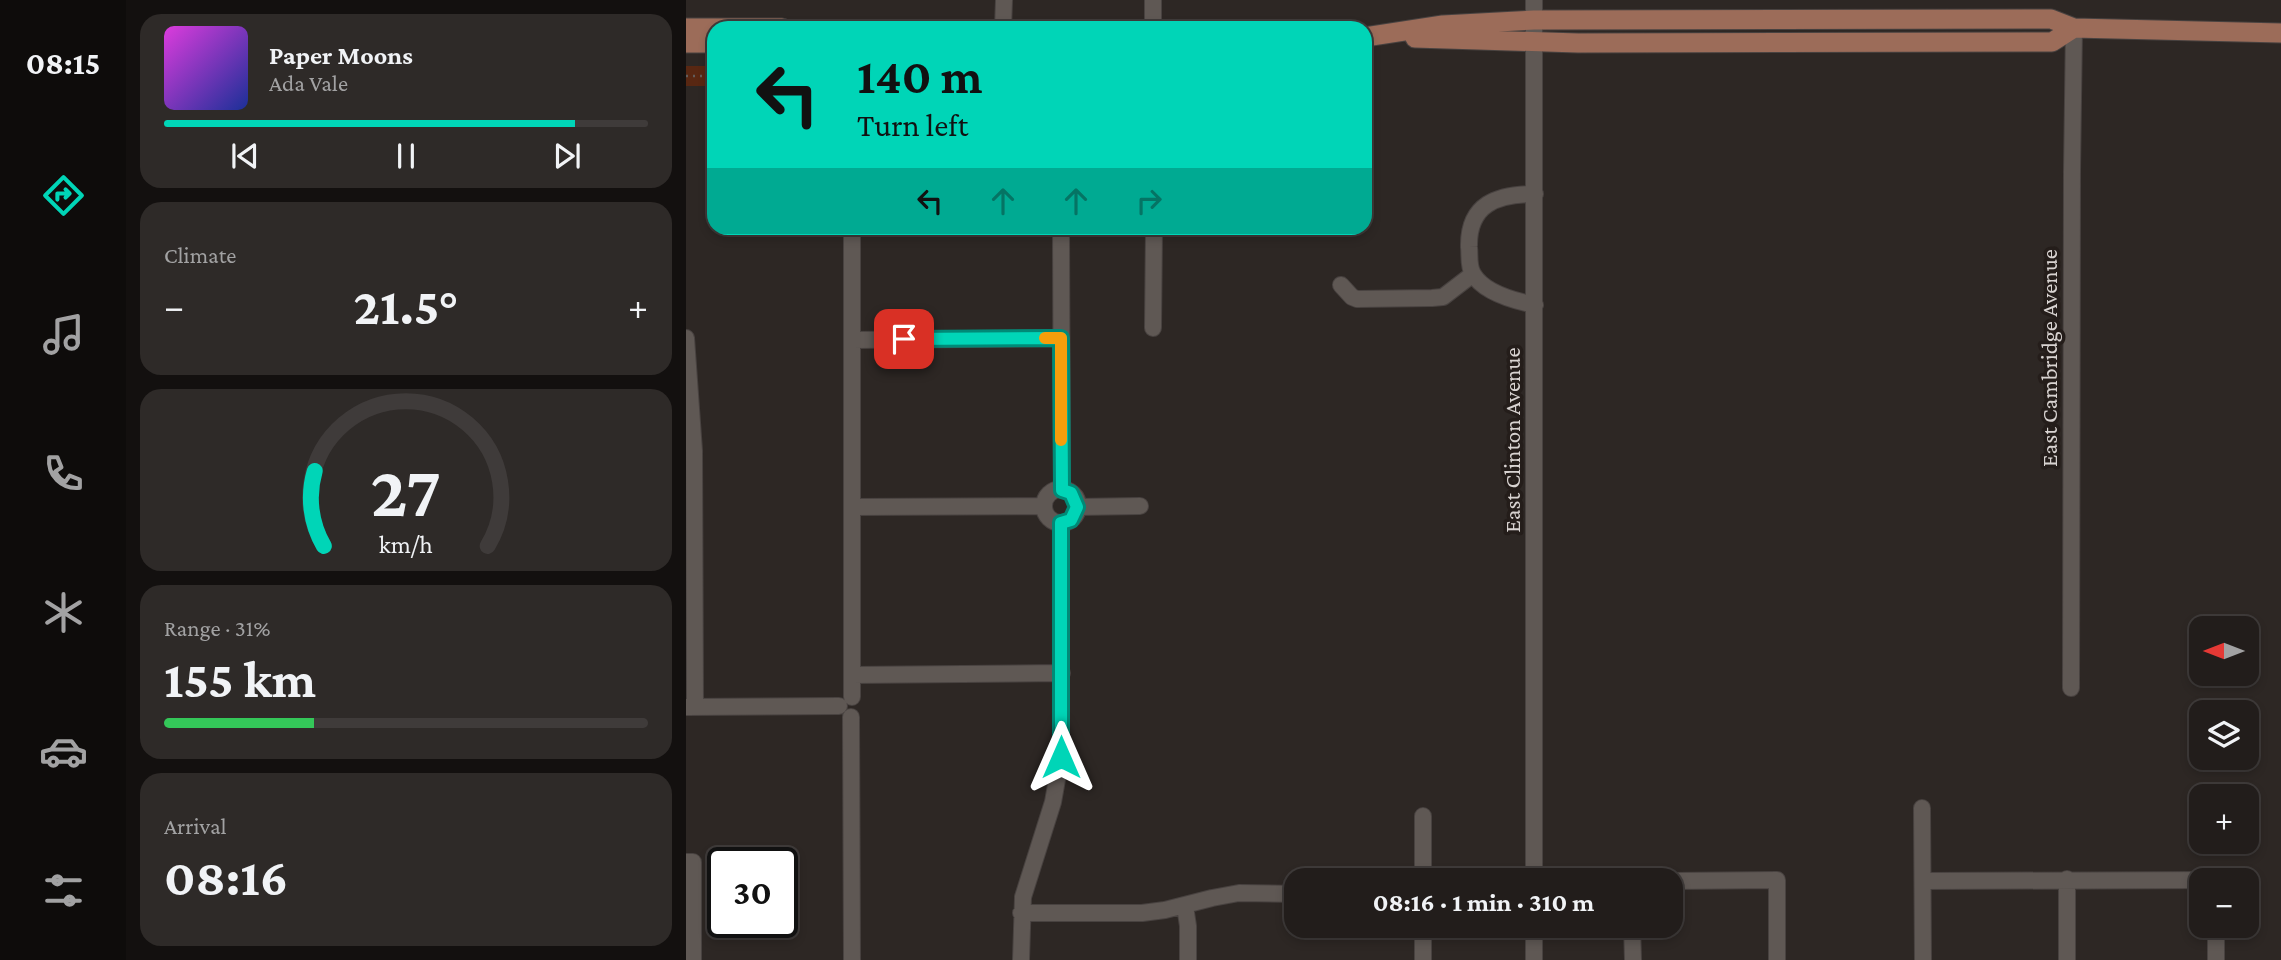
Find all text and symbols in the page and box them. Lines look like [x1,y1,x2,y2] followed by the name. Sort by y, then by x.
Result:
[269,41,413,70] text: Paper Moons
[26,45,100,81] text: 08:15
[742,49,833,140] icon: left
[857,49,982,104] text: 140 m
[269,70,348,96] text: Ada Vale
[857,107,968,143] text: Turn left
[226,137,264,175] icon: previous
[387,137,425,175] icon: pause
[548,137,586,175] icon: next
[39,171,88,220] icon: directions
[911,182,949,220] icon: left
[984,182,1022,220] icon: ahead
[1057,182,1095,220] icon: ahead
[1130,182,1168,220] icon: right
[164,242,236,268] text: Climate
[2036,249,2062,467] street label: East Cambridge Avenue
[354,277,459,335] text: 21.5°
[164,285,184,327] text: −
[628,285,648,327] text: +
[874,309,934,369] pin
[39,310,88,359] icon: music
[885,320,923,358] icon: arrive
[1499,347,1525,533] street label: East Clinton Avenue
[39,449,88,498] icon: phone
[371,451,441,532] text: 27
[379,531,433,558] text: km/h
[39,588,88,637] icon: climate
[164,615,270,641] text: Range · 31%
[2189,616,2259,686] north arrow
[2189,616,2259,938] map controls
[164,650,316,708] text: 155 km
[2189,700,2259,770] button: layers
[1024,720,1098,794] position arrow
[39,727,88,776] icon: car
[2189,784,2259,854] button: +
[164,813,227,839] text: Arrival
[707,847,798,938] speed limit sign: 30
[164,848,288,906] text: 08:16
[39,866,88,915] icon: filters
[2189,868,2259,938] button: −
[1373,888,1594,917] text: 08:16 · 1 min · 310 m

